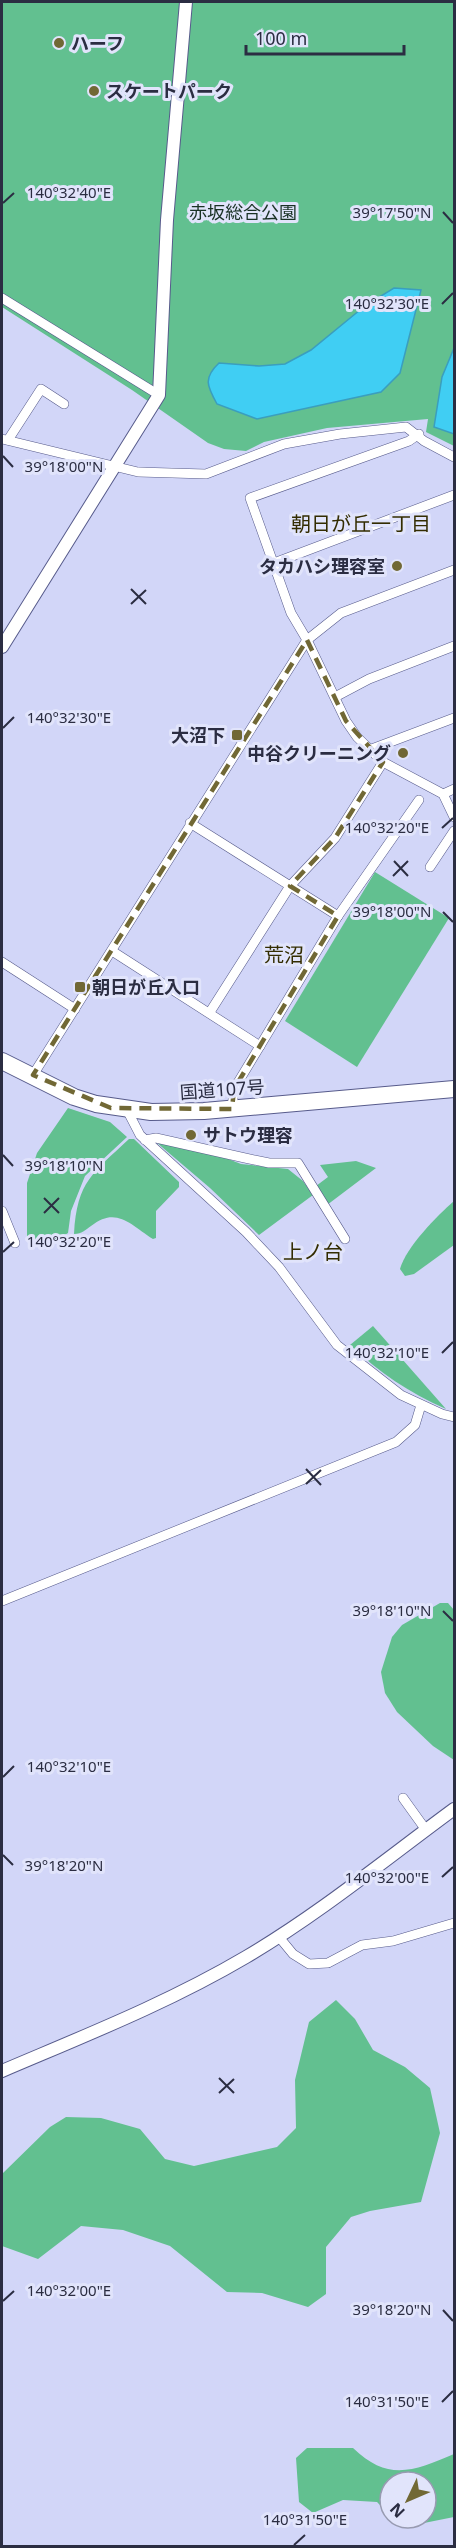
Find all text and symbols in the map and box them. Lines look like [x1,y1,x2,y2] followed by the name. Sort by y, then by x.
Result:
[246,18,404,56] scale bar
[255,26,307,50] text: 100 m
[71,31,124,55] place label: ハーフ
[52,36,66,50] marker: ハーフ
[106,79,232,103] place label: スケートパーク
[87,84,101,98] marker: スケートパーク
[27,182,111,202] text: 140°32'40"E
[189,200,297,224] park label: 赤坂総合公園
[353,202,431,222] text: 39°17'50"N
[345,293,429,313] text: 140°32'30"E
[25,456,103,476] text: 39°18'00"N
[291,510,431,537] district label: 朝日が丘一丁目
[259,554,385,578] place label: タカハシ理容室
[390,559,404,573] marker: タカハシ理容室
[27,707,111,727] text: 140°32'30"E
[171,723,225,747] place label: 大沼下
[230,728,244,742] marker: 大沼下
[247,741,391,765] place label: 中谷クリーニング
[396,746,410,760] marker: 中谷クリーニング
[345,817,429,837] text: 140°32'20"E
[353,901,431,921] text: 39°18'00"N
[264,941,304,968] district label: 荒沼
[92,975,200,999] place label: 朝日が丘入口
[73,980,87,994] marker: 朝日が丘入口
[179,1074,265,1104] street label: 国道107号
[203,1123,293,1147] place label: サトウ理容
[184,1128,198,1142] marker: サトウ理容
[25,1155,103,1175] text: 39°18'10"N
[27,1231,111,1251] text: 140°32'20"E
[283,1238,343,1265] district label: 上ノ台
[345,1342,429,1362] text: 140°32'10"E
[353,1600,431,1620] text: 39°18'10"N
[27,1756,111,1776] text: 140°32'10"E
[25,1855,103,1875] text: 39°18'20"N
[345,1867,429,1887] text: 140°32'00"E
[27,2280,111,2300] text: 140°32'00"E
[353,2299,431,2319] text: 39°18'20"N
[345,2391,429,2411] text: 140°31'50"E
[378,2470,438,2530] north arrow
[385,2498,410,2523] text: N
[263,2509,347,2529] text: 140°31'50"E

